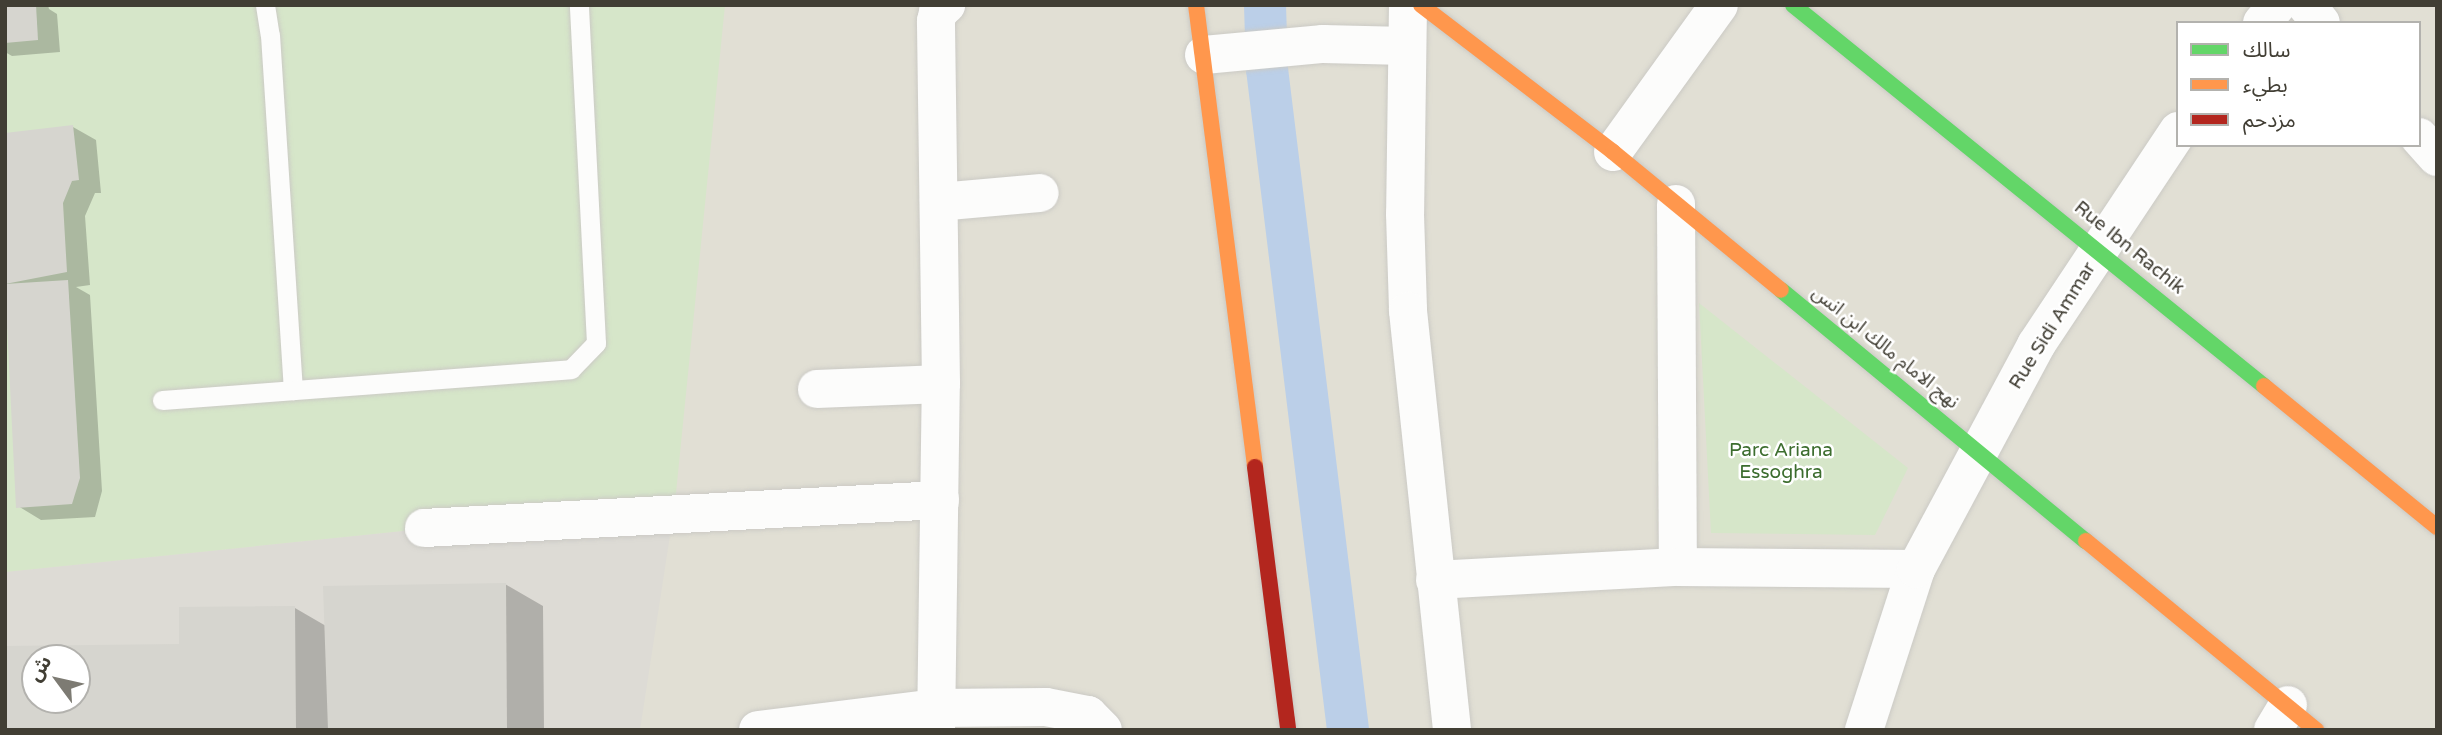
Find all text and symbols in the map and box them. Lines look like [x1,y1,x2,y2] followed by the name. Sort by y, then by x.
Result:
[2176,21,2421,147] legend
[2243,38,2290,63] text: سالك
[2243,73,2288,98] text: بطيء
[2243,108,2296,133] text: مزدحم
[2069,197,2189,299] street label: Rue Ibn Rachik
[2005,258,2101,394] street label: Rue Sidi Ammar
[1807,282,1963,414] street label: نهج الامام مالك ابن انس
[1729,440,1833,484] park label: Parc Ariana Essoghra
[21,644,91,714] north arrow
[24,652,56,686] text: ش

